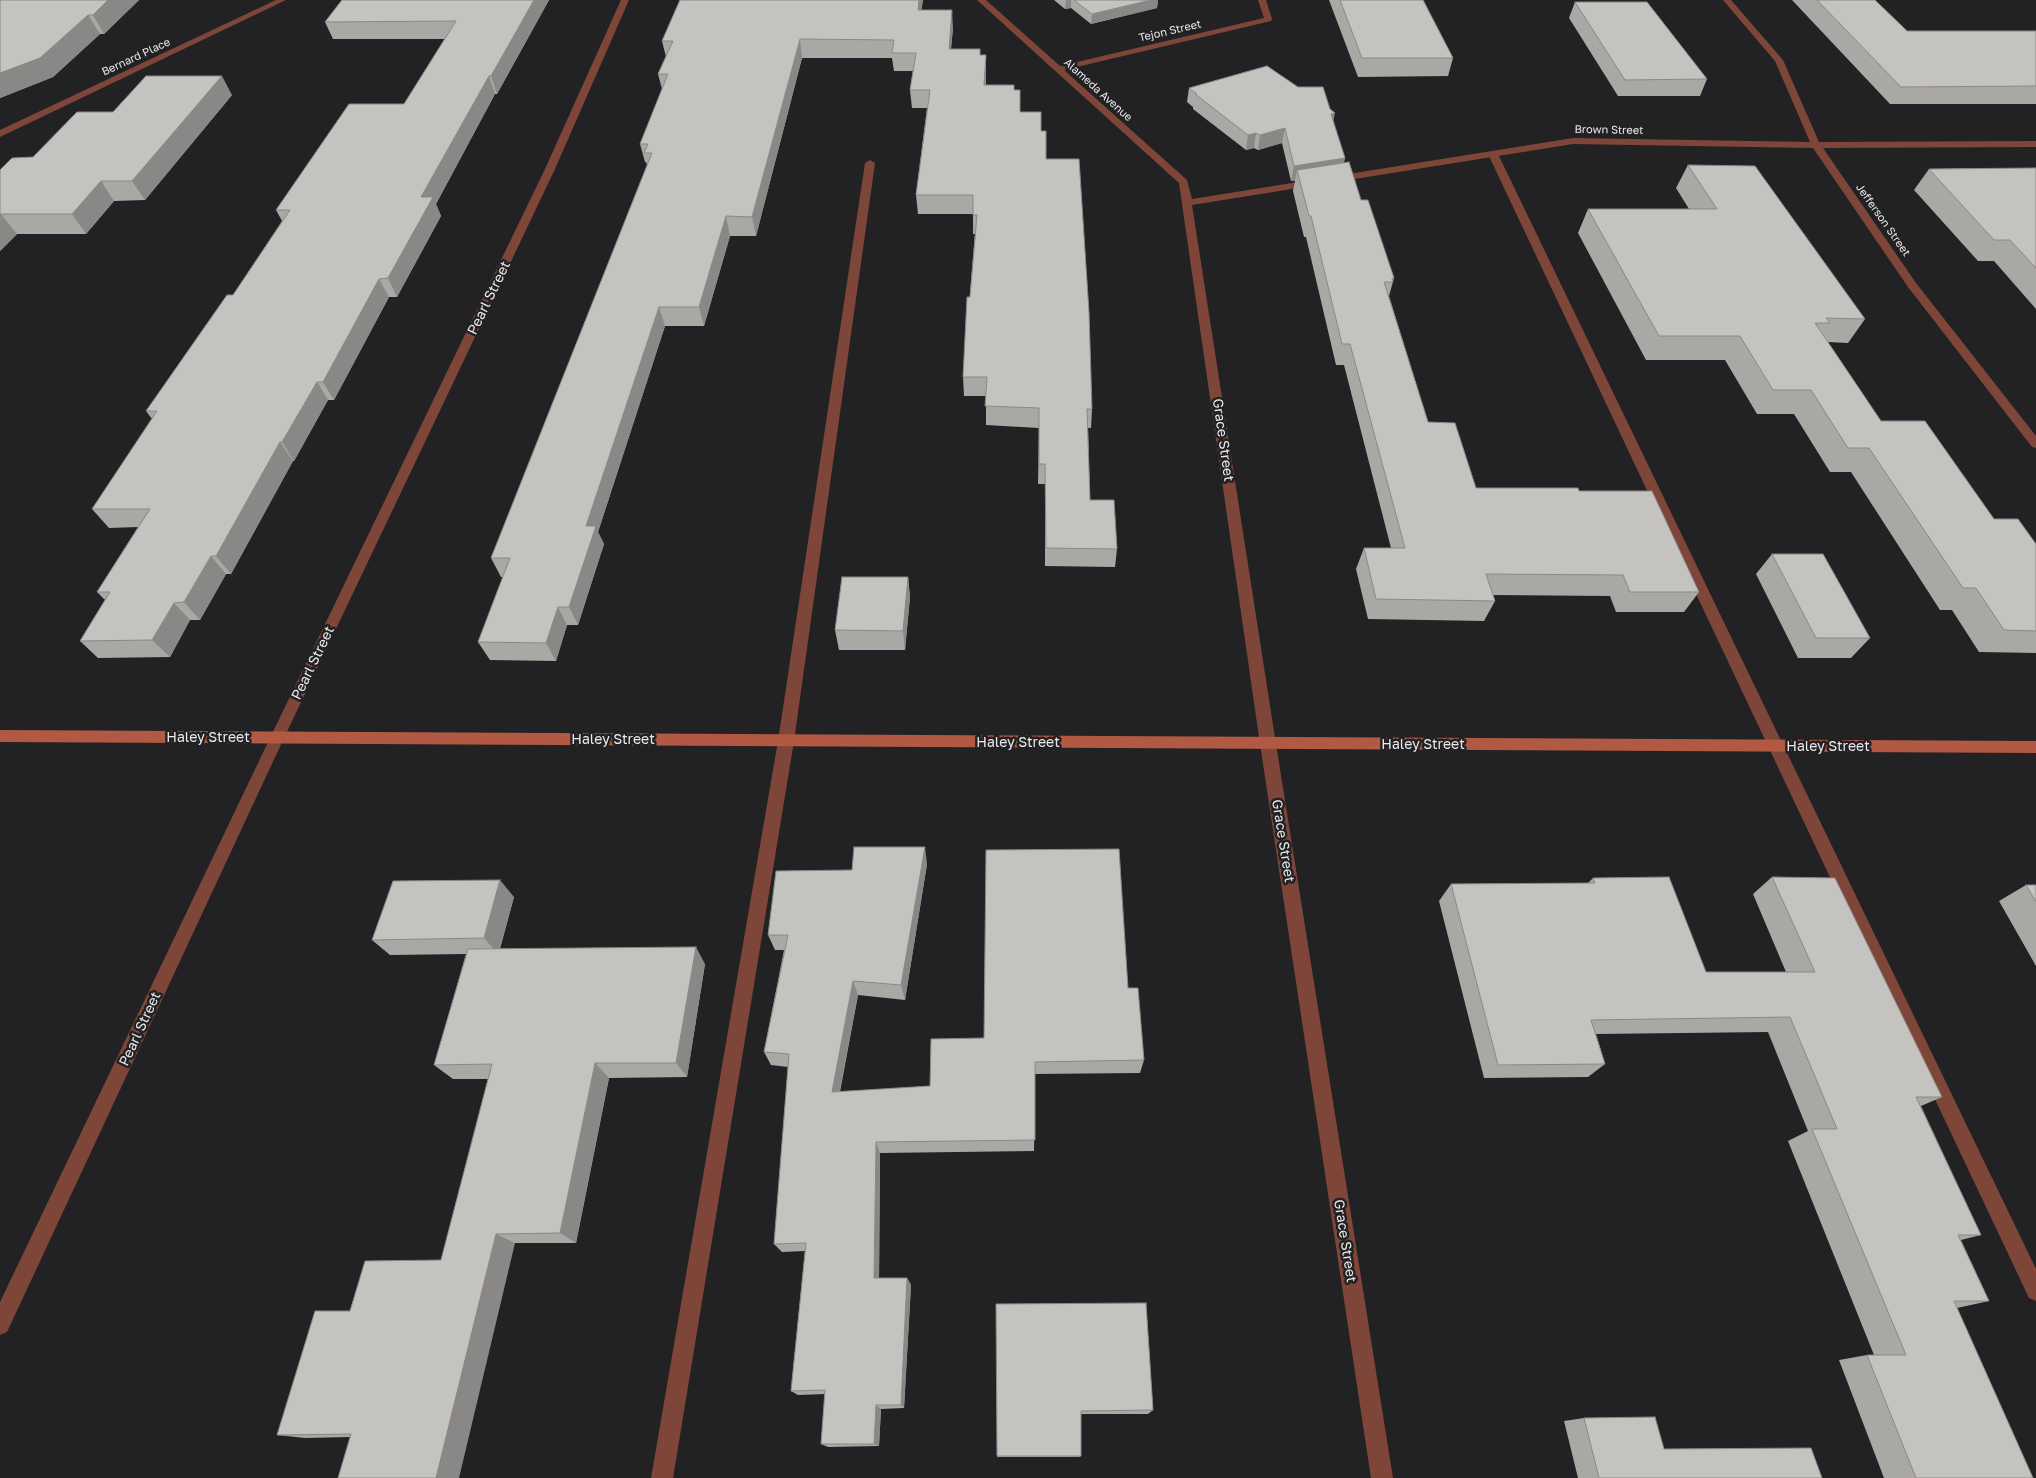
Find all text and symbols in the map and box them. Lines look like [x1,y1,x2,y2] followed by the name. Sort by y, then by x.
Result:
[1137,17,1203,45] street label: Tejon Street
[100,35,172,79] street label: Bernard Place
[1061,56,1135,124] street label: Alameda Avenue
[1574,123,1644,137] street label: Brown Street
[1853,181,1913,259] street label: Jefferson Street
[464,258,514,338] street label: Pearl Street
[1209,397,1237,483] street label: Grace Street
[288,623,338,703] street label: Pearl Street
[166,730,250,746] street label: Haley Street
[571,732,655,748] street label: Haley Street
[976,735,1060,751] street label: Haley Street
[1381,737,1465,753] street label: Haley Street
[1786,739,1870,755] street label: Haley Street
[1268,798,1298,884] street label: Grace Street
[115,989,165,1069] street label: Pearl Street
[1330,1198,1360,1284] street label: Grace Street

